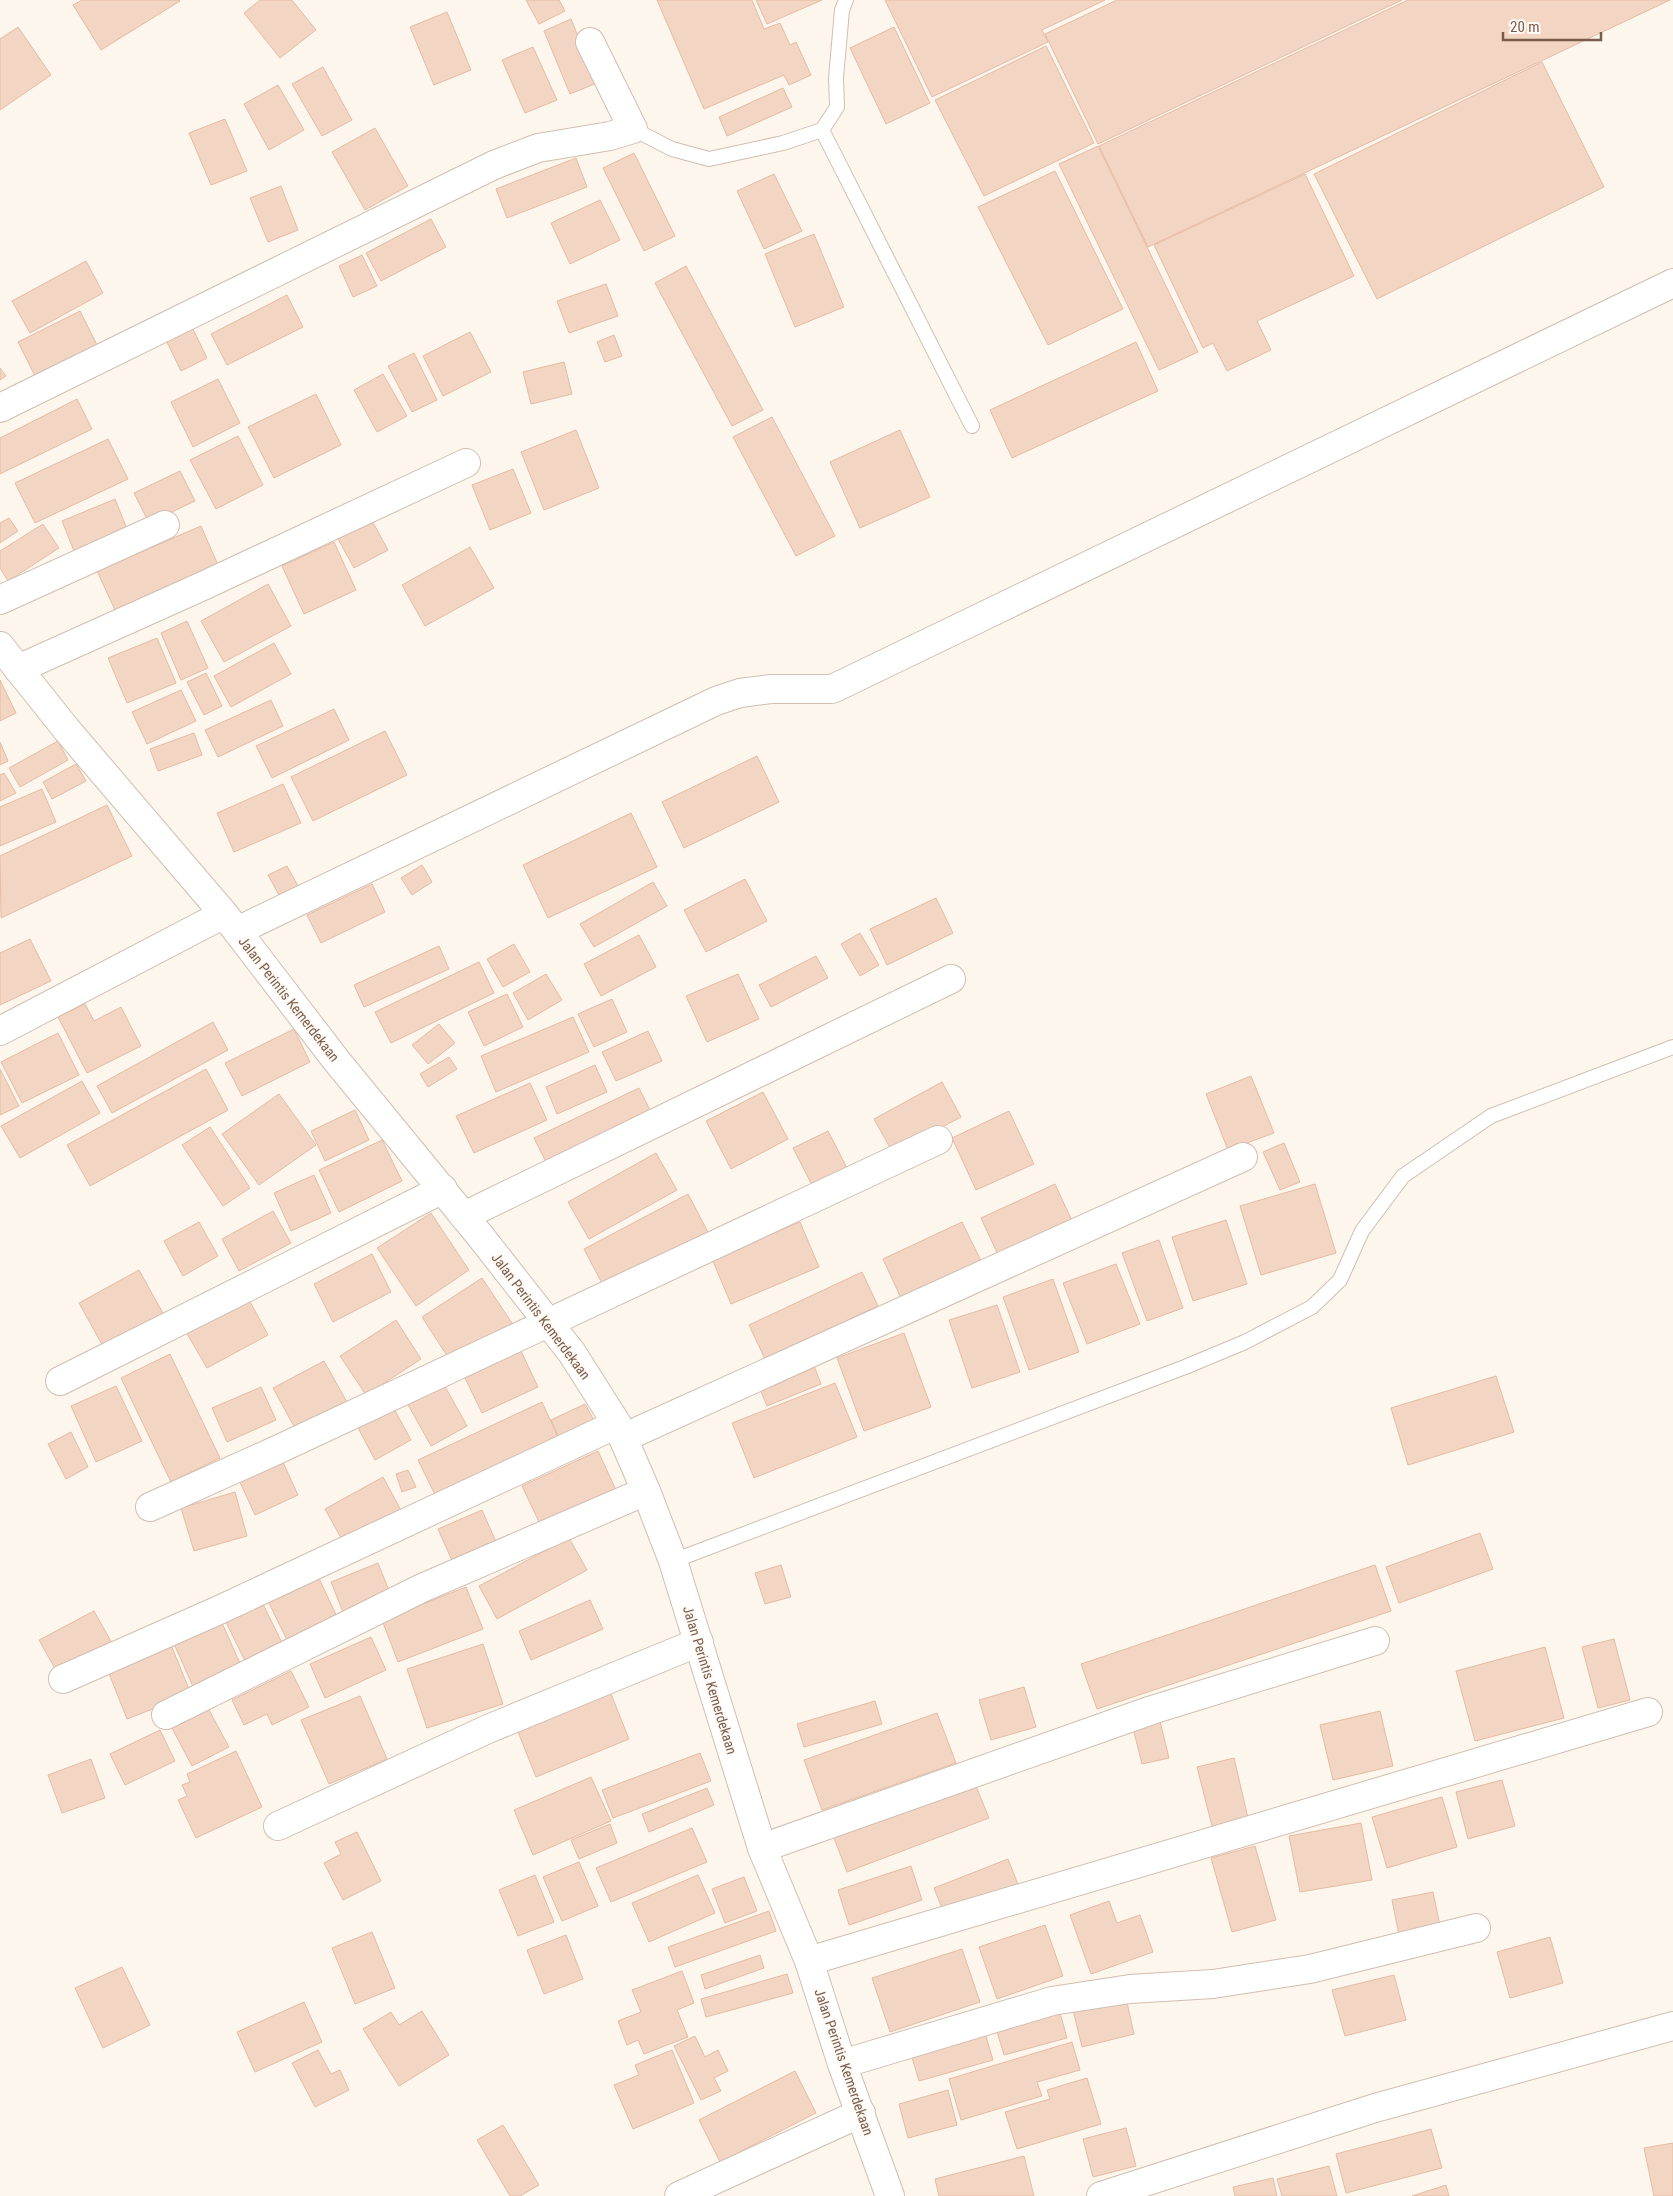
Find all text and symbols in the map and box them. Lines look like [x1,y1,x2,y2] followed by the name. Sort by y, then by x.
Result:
[1503,10,1600,42] scale bar
[1510,18,1540,36] text: 20 m
[235,933,343,1065] street label: Jalan Perintis Kemerdekaan
[488,1250,594,1382] street label: Jalan Perintis Kemerdekaan
[680,1604,740,1756] street label: Jalan Perintis Kemerdekaan
[811,1987,877,2137] street label: Jalan Perintis Kemerdekaan

